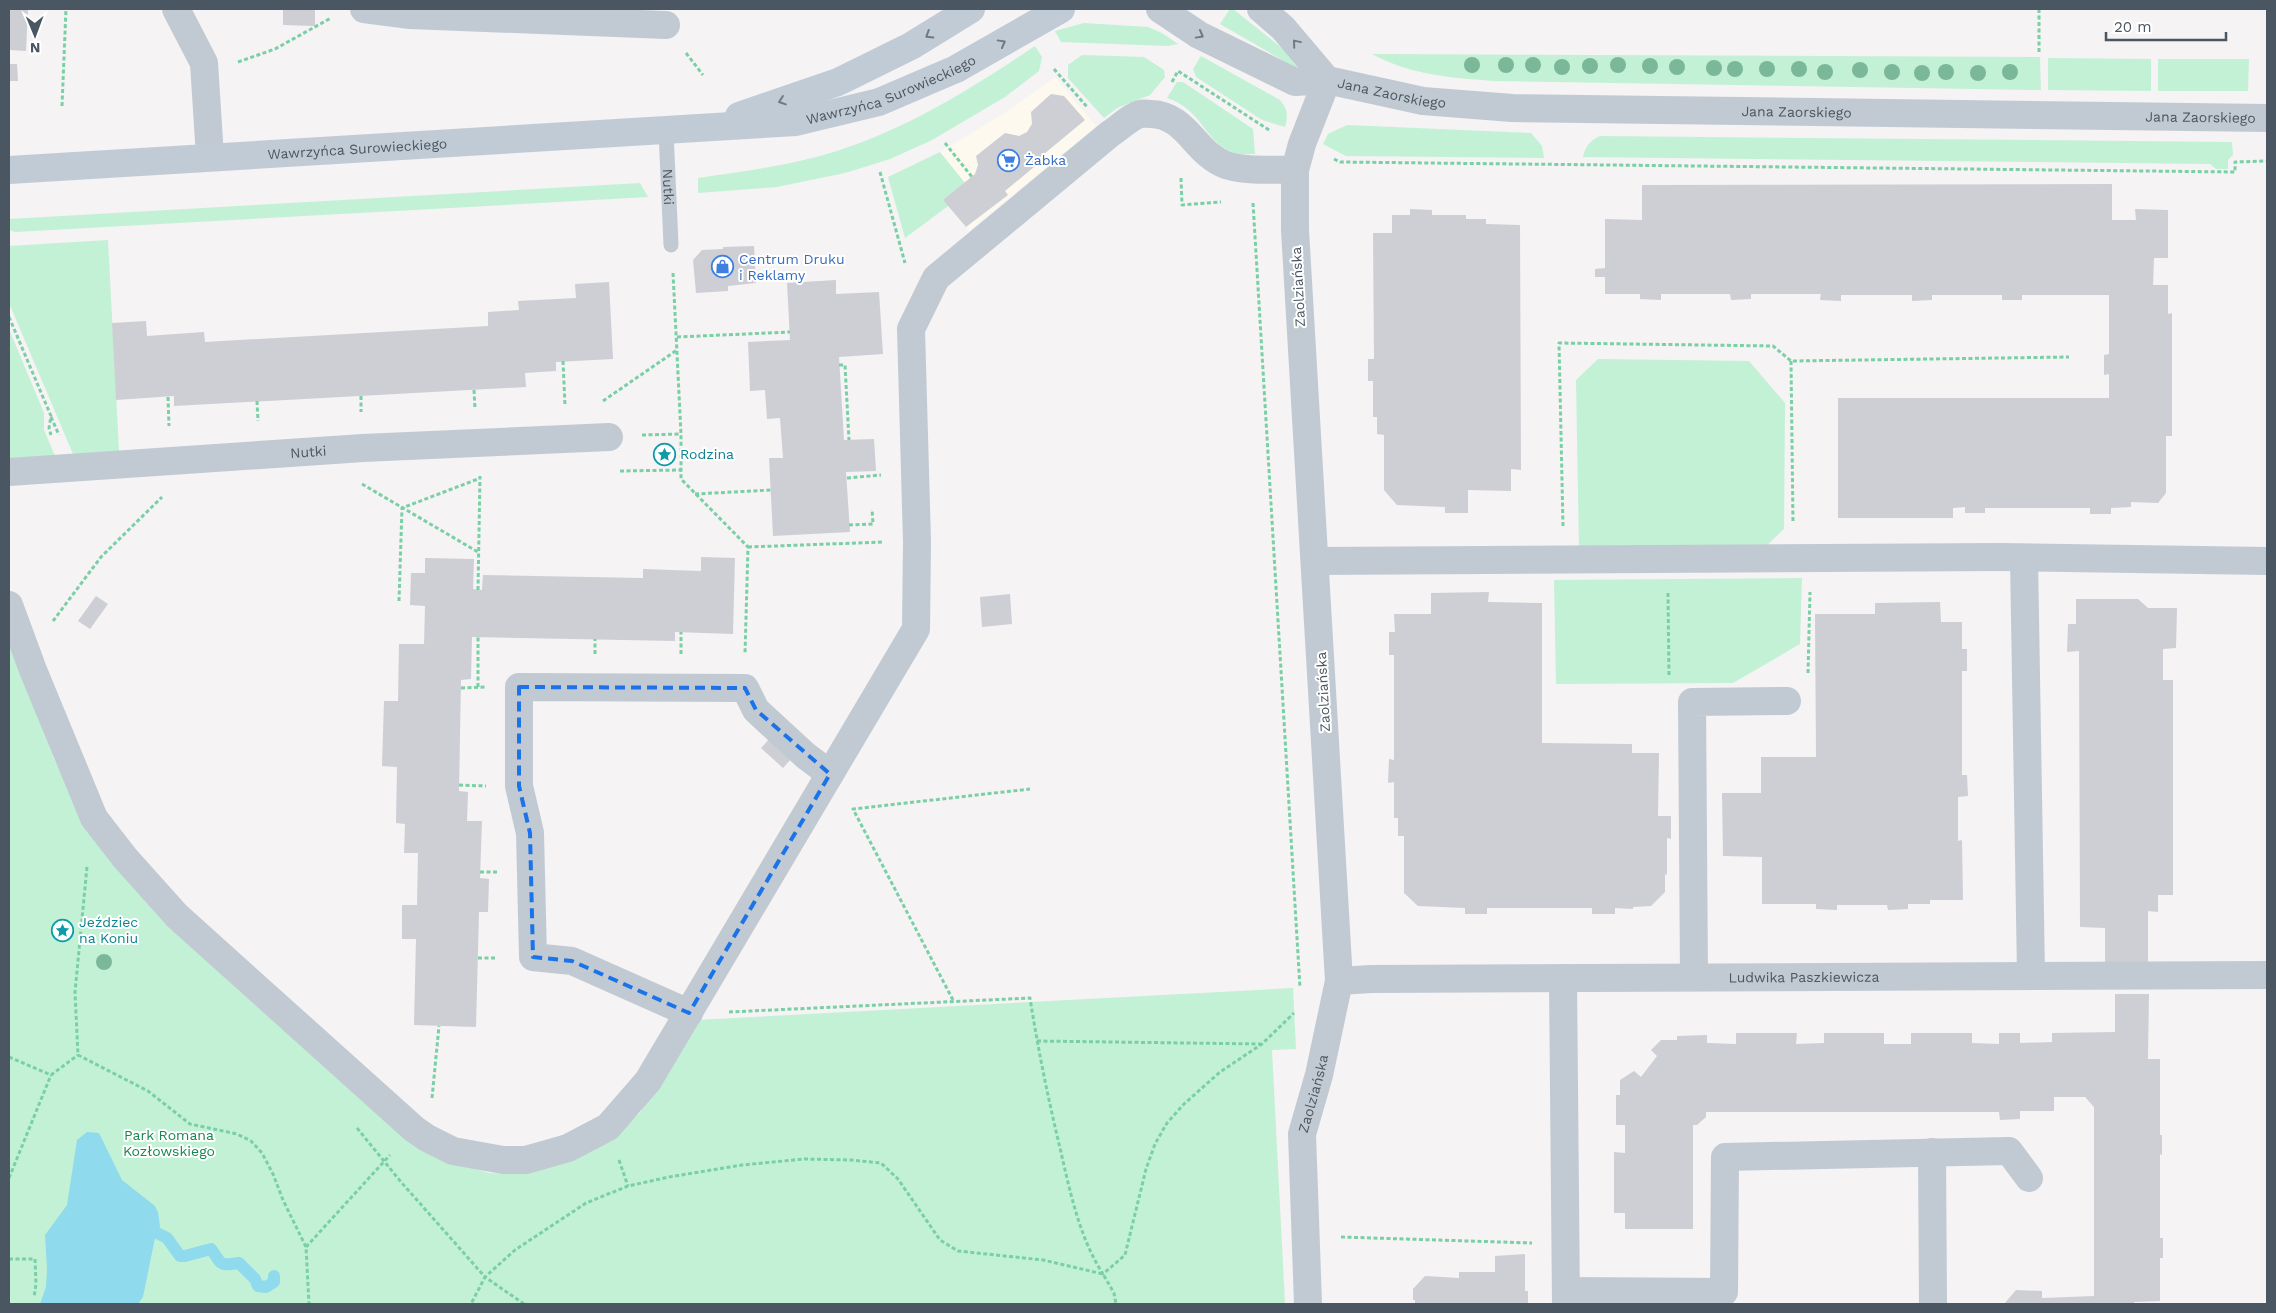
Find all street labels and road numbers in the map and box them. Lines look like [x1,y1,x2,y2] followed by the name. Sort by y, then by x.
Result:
[804,51,979,127] street label: Wawrzyńca Surowieckiego
[1336,75,1447,111] street label: Jana Zaorskiego
[1741,103,1852,120] street label: Jana Zaorskiego
[2145,108,2256,126] street label: Jana Zaorskiego
[267,135,448,162] street label: Wawrzyńca Surowieckiego
[660,168,677,205] street label: Nutki
[1288,246,1308,328] street label: Zaolziańska
[290,442,327,461] street label: Nutki
[1313,651,1333,733] street label: Zaolziańska
[1728,969,1880,985] street label: Ludwika Paszkiewicza
[1295,1053,1331,1135] street label: Zaolziańska

